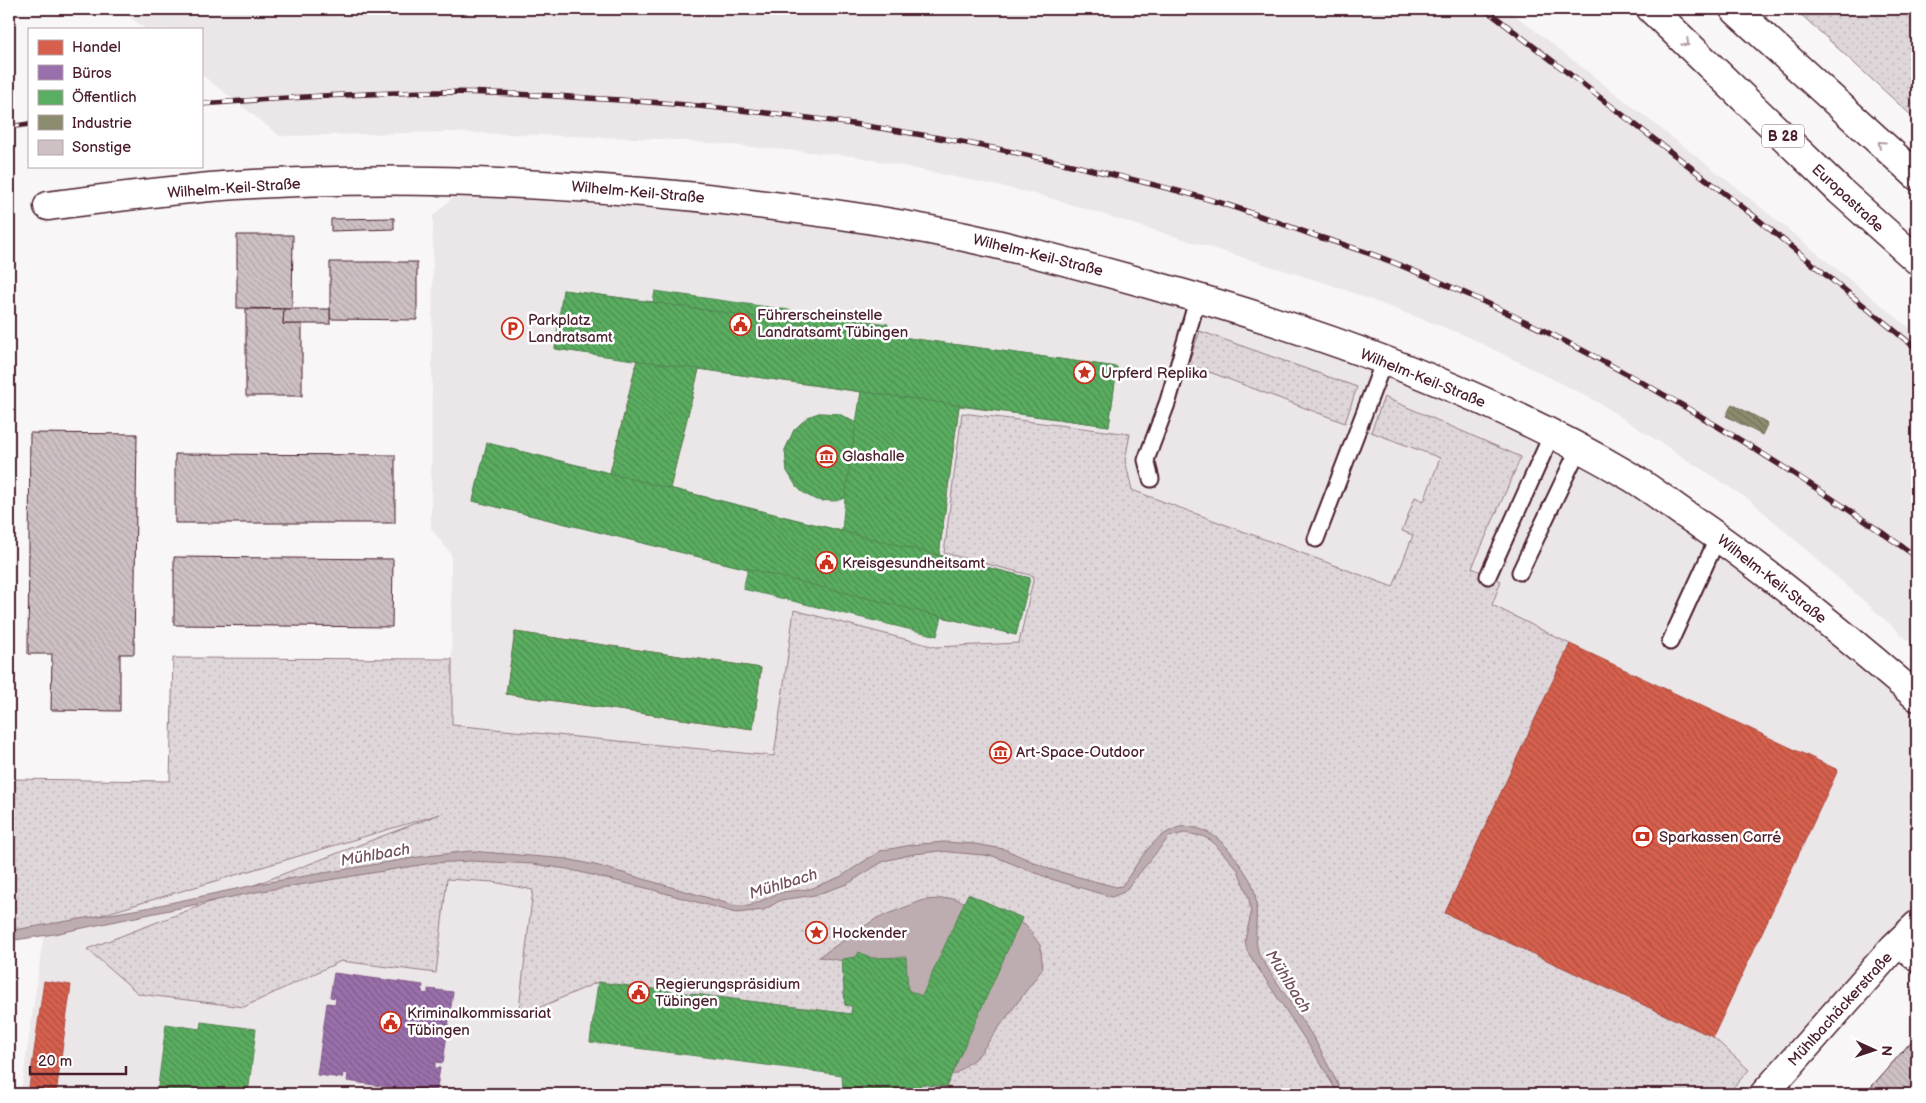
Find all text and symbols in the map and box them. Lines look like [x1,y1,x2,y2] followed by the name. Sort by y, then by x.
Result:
[28,28,202,168] legend
[1680,37,1689,46] one-way arrow
[72,38,121,57] text: Handel
[72,64,112,83] text: Büros
[72,88,137,107] text: Öffentlich
[72,114,132,133] text: Industrie
[1762,124,1804,148] road number: B 28
[72,138,131,157] text: Sonstige
[1878,140,1887,149] one-way arrow
[1808,160,1888,237] street label: Europastraße
[167,174,301,203] street label: Wilhelm-Keil-Straße
[571,177,705,208] street label: Wilhelm-Keil-Straße
[971,230,1105,281] street label: Wilhelm-Keil-Straße
[757,306,908,342] place label: Führerscheinstelle Landratsamt Tübingen
[528,311,613,347] place label: Parkplatz Landratsamt
[729,312,753,336] public building icon: Führerscheinstelle Landratsamt Tübingen
[500,317,524,341] parking icon: Parkplatz Landratsamt
[1357,345,1488,412] street label: Wilhelm-Keil-Straße
[1073,361,1097,385] place icon: Urpferd Replika
[1101,364,1207,383] place label: Urpferd Replika
[814,444,838,468] museum icon: Glashalle
[842,447,905,466] place label: Glashalle
[1713,531,1830,628] street label: Wilhelm-Keil-Straße
[814,551,838,575] public building icon: Kreisgesundheitsamt
[842,554,986,573] place label: Kreisgesundheitsamt
[988,740,1012,764] museum icon: Art-Space-Outdoor
[1016,743,1145,762] place label: Art-Space-Outdoor
[1631,825,1655,849] bank icon: Sparkassen Carré
[1659,828,1781,847] place label: Sparkassen Carré
[339,840,412,871] water label: Mühlbach
[747,865,820,904] water label: Mühlbach
[804,921,828,945] place icon: Hockender
[832,924,907,943] place label: Hockender
[1261,947,1315,1017] water label: Mühlbach
[1784,948,1897,1070] street label: Mühlbachäckerstraße
[655,975,800,1011] place label: Regierungspräsidium Tübingen
[627,981,651,1005] public building icon: Regierungspräsidium Tübingen
[407,1004,552,1040] place label: Kriminalkommissariat Tübingen
[379,1010,403,1034] public building icon: Kriminalkommissariat Tübingen
[1848,1026,1898,1076] north arrow
[30,1043,126,1075] scale bar
[1878,1045,1895,1056] text: N
[38,1052,72,1071] text: 20 m

